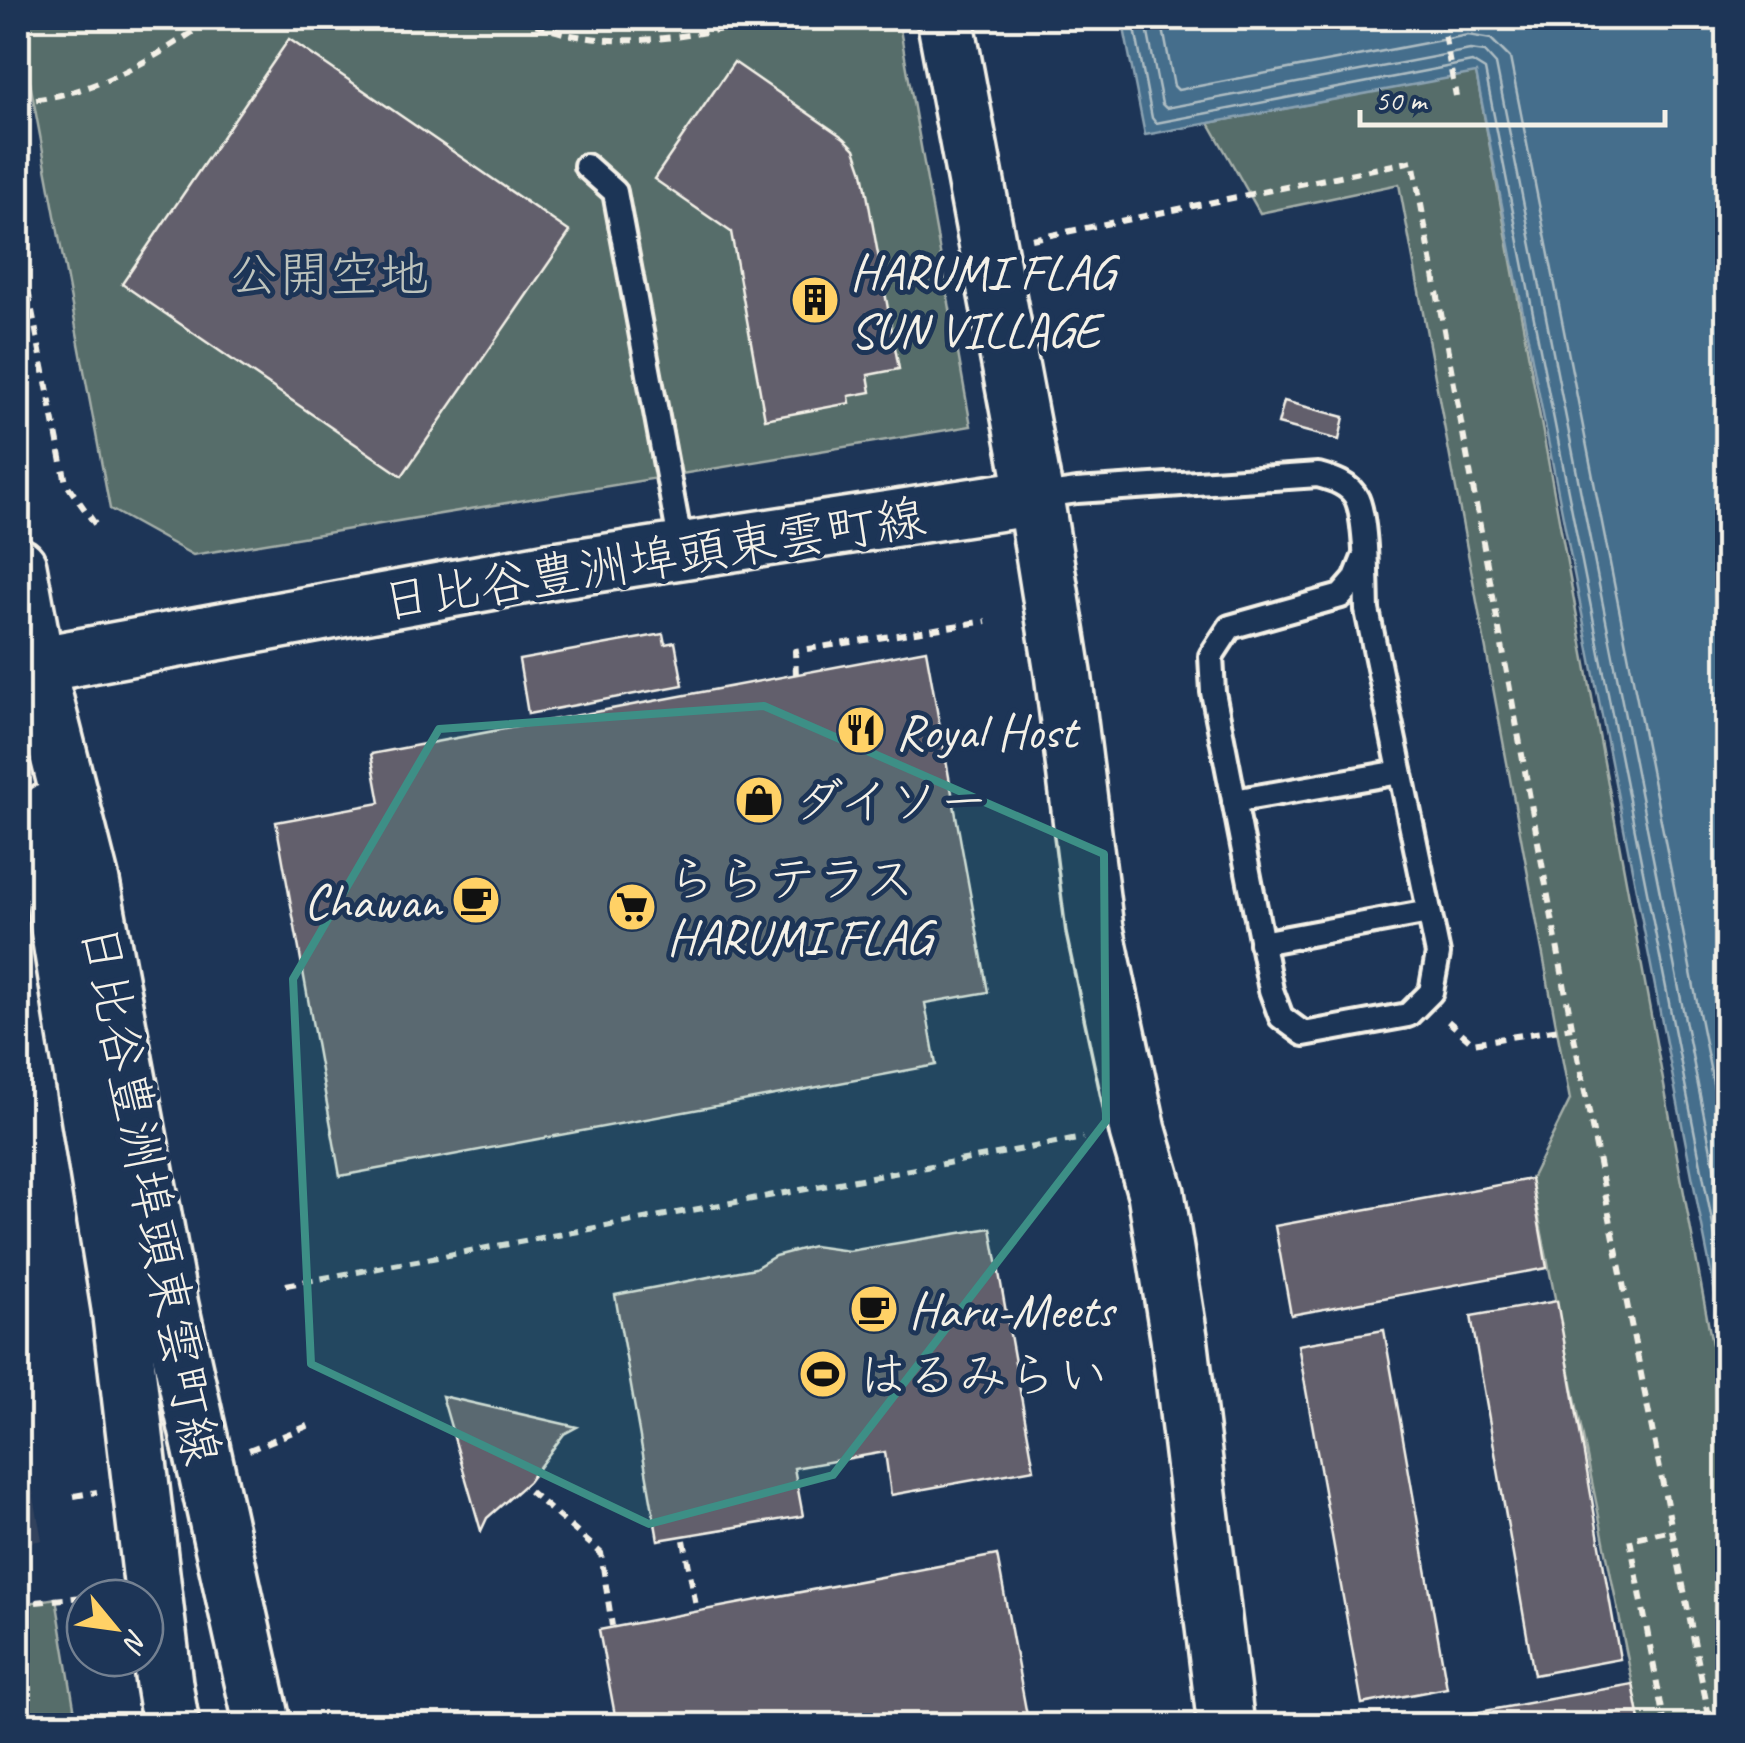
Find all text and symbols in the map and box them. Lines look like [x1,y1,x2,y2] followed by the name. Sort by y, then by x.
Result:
[1360,65,1665,127] scale bar
[1375,81,1428,119] text: 50 m
[850,241,1121,362] place label: HARUMI FLAG SUN VILLAGE
[229,243,429,306] park label: 公開空地
[789,274,841,326] building icon: HARUMI FLAG SUN VILLAGE
[377,485,930,634] street label: 日比谷豊洲埠頭東雲町線
[896,700,1081,763] place label: Royal Host
[835,704,887,756] restaurant icon: Royal Host
[794,770,989,833] place label: ダイソー
[733,774,785,826] shop icon: ダイソー
[667,848,938,969] place label: ららテラス HARUMI FLAG
[304,870,443,933] place label: Chawan
[450,874,502,926] cafe icon: Chawan
[606,881,658,933] supermarket icon: ららテラス HARUMI FLAG
[67,918,234,1470] street label: 日比谷豊洲埠頭東雲町線
[909,1279,1118,1342] place label: Haru-Meets
[848,1283,900,1335] cafe icon: Haru-Meets
[858,1344,1108,1407] place label: はるみらい
[797,1348,849,1400] sports icon: はるみらい
[65,1578,165,1678] north arrow
[115,1624,156,1660] text: N

